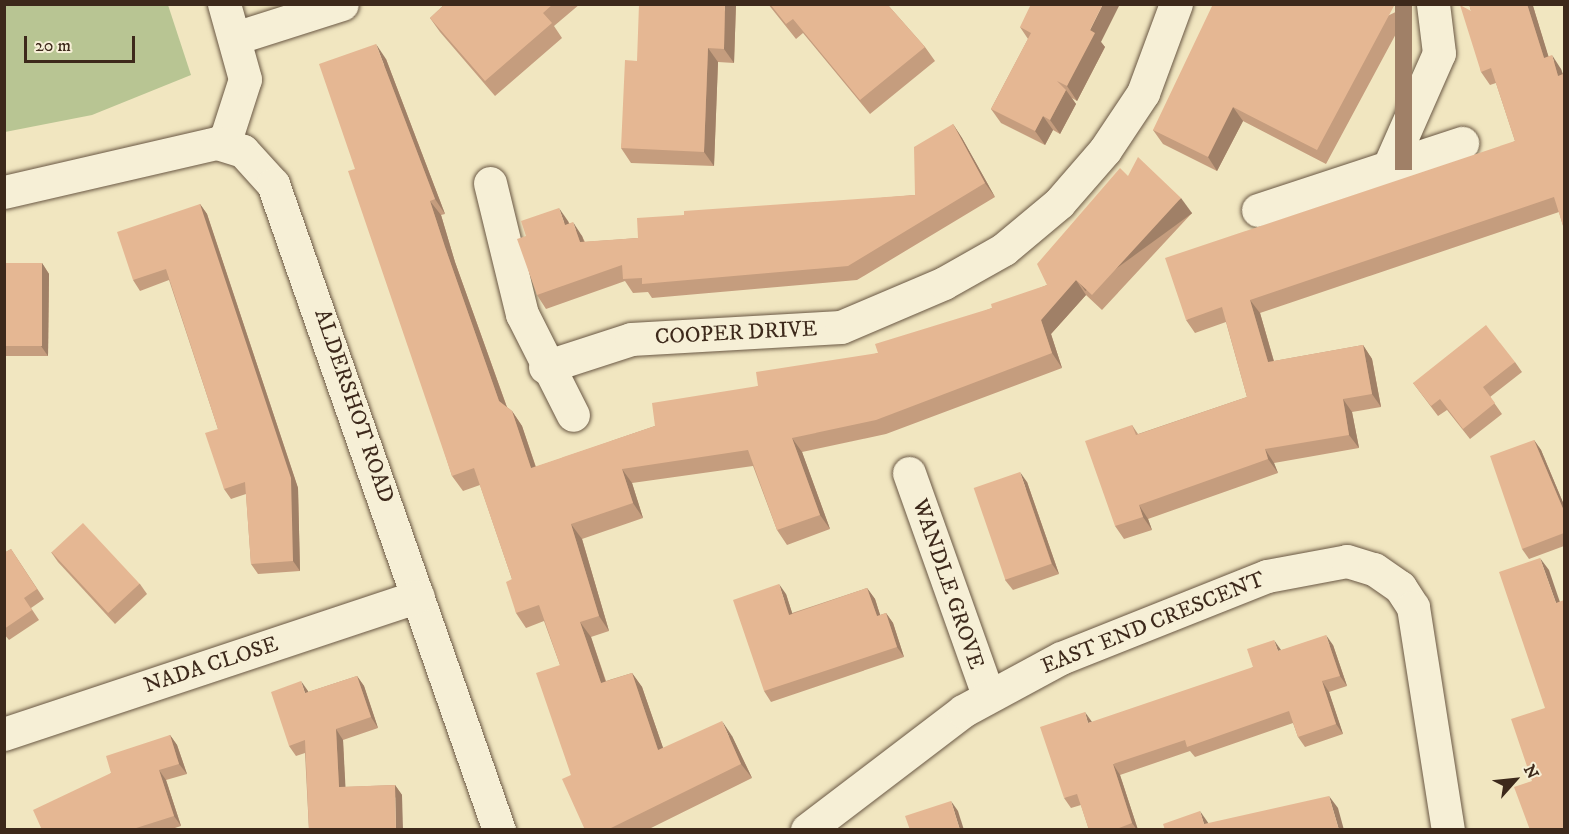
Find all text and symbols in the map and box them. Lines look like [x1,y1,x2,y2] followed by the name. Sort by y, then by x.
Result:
[27,24,138,62] scale bar
[35,35,71,57] text: 20 m
[308,306,400,506] street label: ALDERSHOT ROAD
[654,316,818,350] street label: COOPER DRIVE
[906,495,990,673] street label: WANDLE GROVE
[1037,566,1269,680] street label: EAST END CRESCENT
[141,631,281,699] street label: NADA CLOSE
[1485,750,1545,810] north arrow
[1519,761,1543,782] text: N

